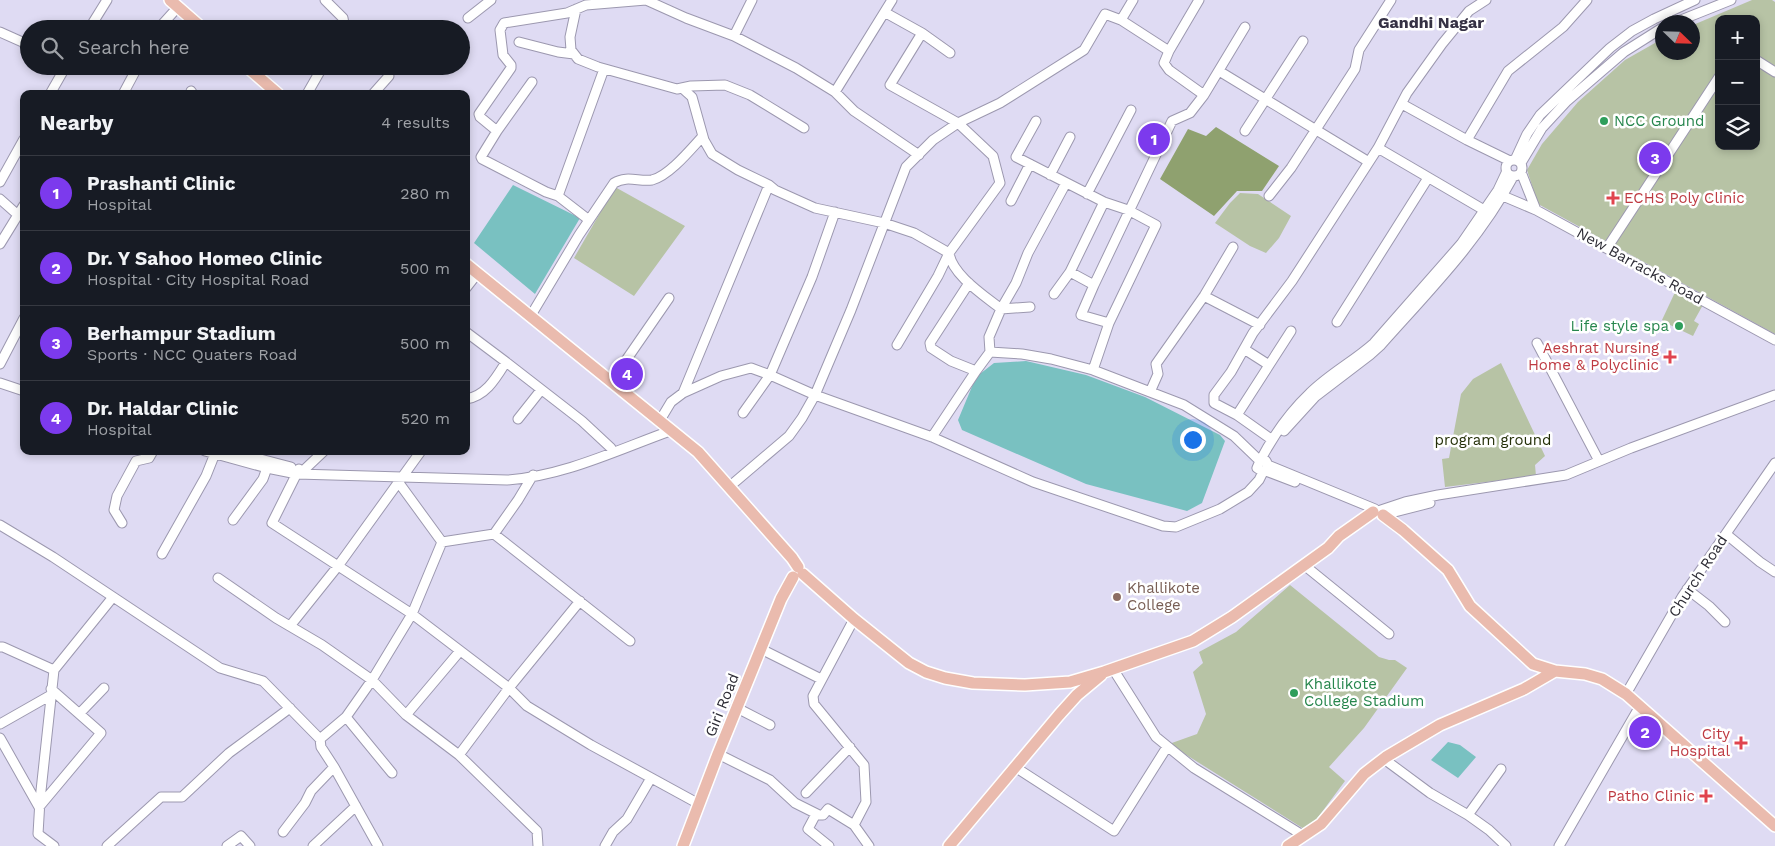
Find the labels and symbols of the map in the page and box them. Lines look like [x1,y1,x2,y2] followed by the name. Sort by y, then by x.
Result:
[1378,13,1484,32] district label: Gandhi Nagar
[1655,15,1700,60] north arrow
[1614,112,1704,130] place label: NCC Ground
[1598,115,1610,127] marker: NCC Ground
[1138,120,1170,158] pin: 1
[1639,139,1671,177] pin: 3
[1624,189,1745,207] place label: ECHS Poly Clinic
[1606,191,1620,205] marker: ECHS Poly Clinic
[1574,224,1706,308] street label: New Barracks Road
[1570,317,1670,335] place label: Life style spa
[1673,320,1685,332] marker: Life style spa
[1528,339,1659,374] place label: Aeshrat Nursing Home & Polyclinic
[1663,350,1677,364] marker: Aeshrat Nursing Home & Polyclinic
[611,355,643,393] pin: 4
[1180,427,1206,453] your location
[1435,431,1551,449] park label: program ground
[1665,532,1731,620] street label: Church Road
[1127,579,1200,614] place label: Khallikote College
[1111,591,1123,603] marker: Khallikote College
[701,671,743,739] street label: Giri Road
[1304,675,1424,710] place label: Khallikote College Stadium
[1288,687,1300,699] marker: Khallikote College Stadium
[1629,713,1661,751] pin: 2
[1669,725,1730,760] place label: City Hospital
[1734,736,1748,750] marker: City Hospital
[1607,787,1695,805] place label: Patho Clinic
[1699,789,1713,803] marker: Patho Clinic

